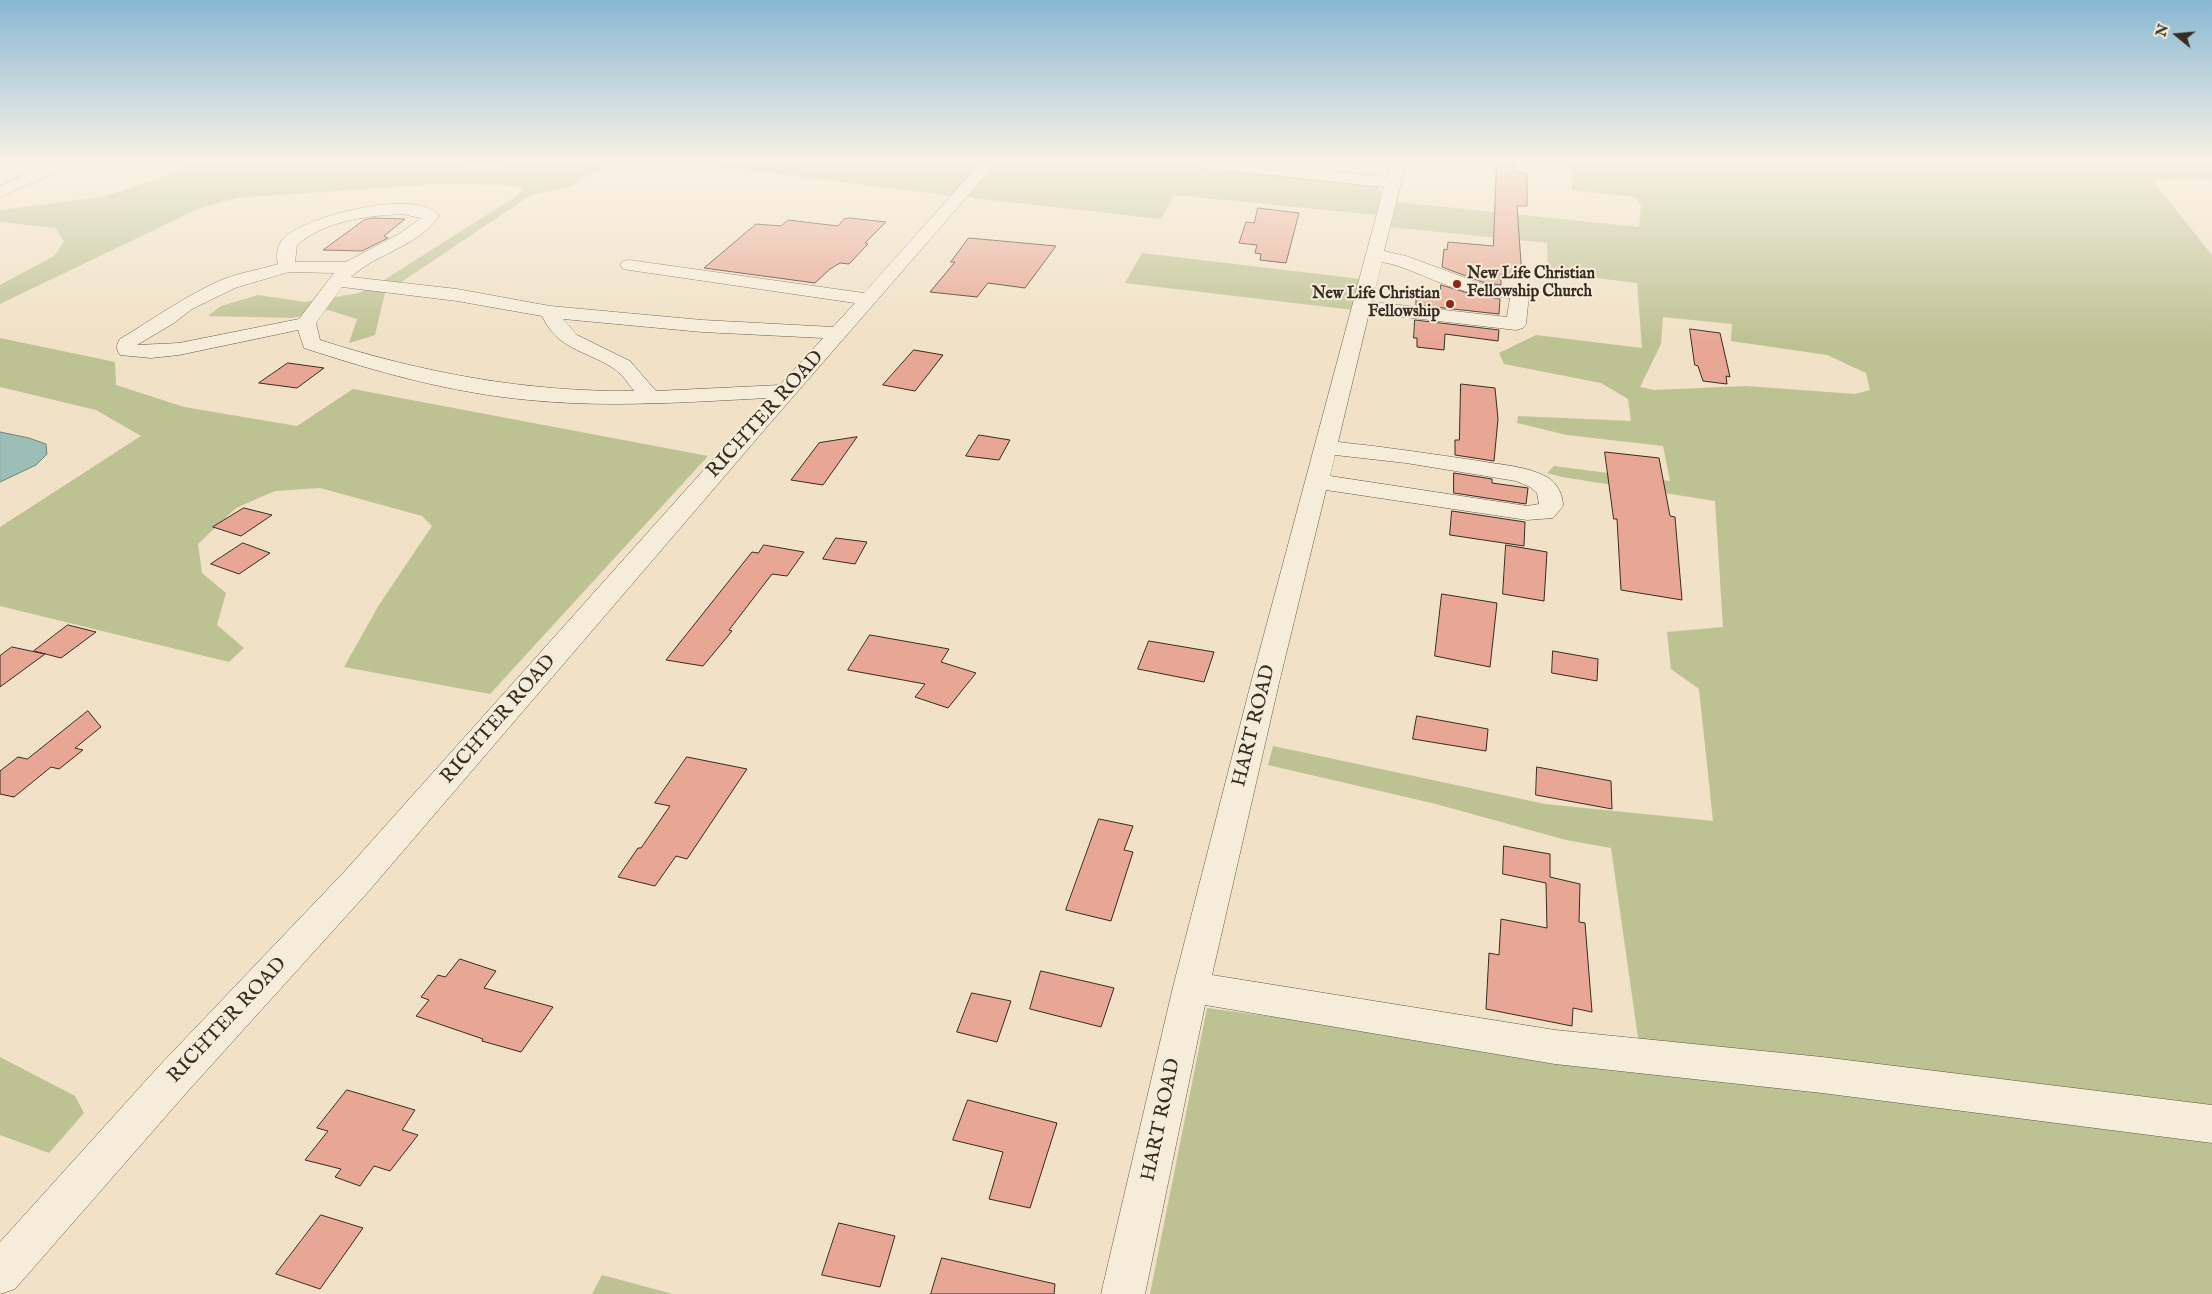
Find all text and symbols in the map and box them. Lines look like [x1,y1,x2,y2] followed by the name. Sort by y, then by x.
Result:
[2152,10,2202,60] north arrow
[2152,22,2173,39] text: N
[1467,265,1595,303] place label: New Life Christian Fellowship Church
[1451,278,1463,290] marker: New Life Christian Fellowship Church
[1312,285,1440,323] place label: New Life Christian Fellowship
[1444,298,1456,310] marker: New Life Christian Fellowship
[702,346,830,484] street label: RICHTER ROAD
[436,650,562,790] street label: RICHTER ROAD
[1228,662,1282,790] street label: HART ROAD
[163,953,293,1089] street label: RICHTER ROAD
[1137,1056,1187,1184] street label: HART ROAD

